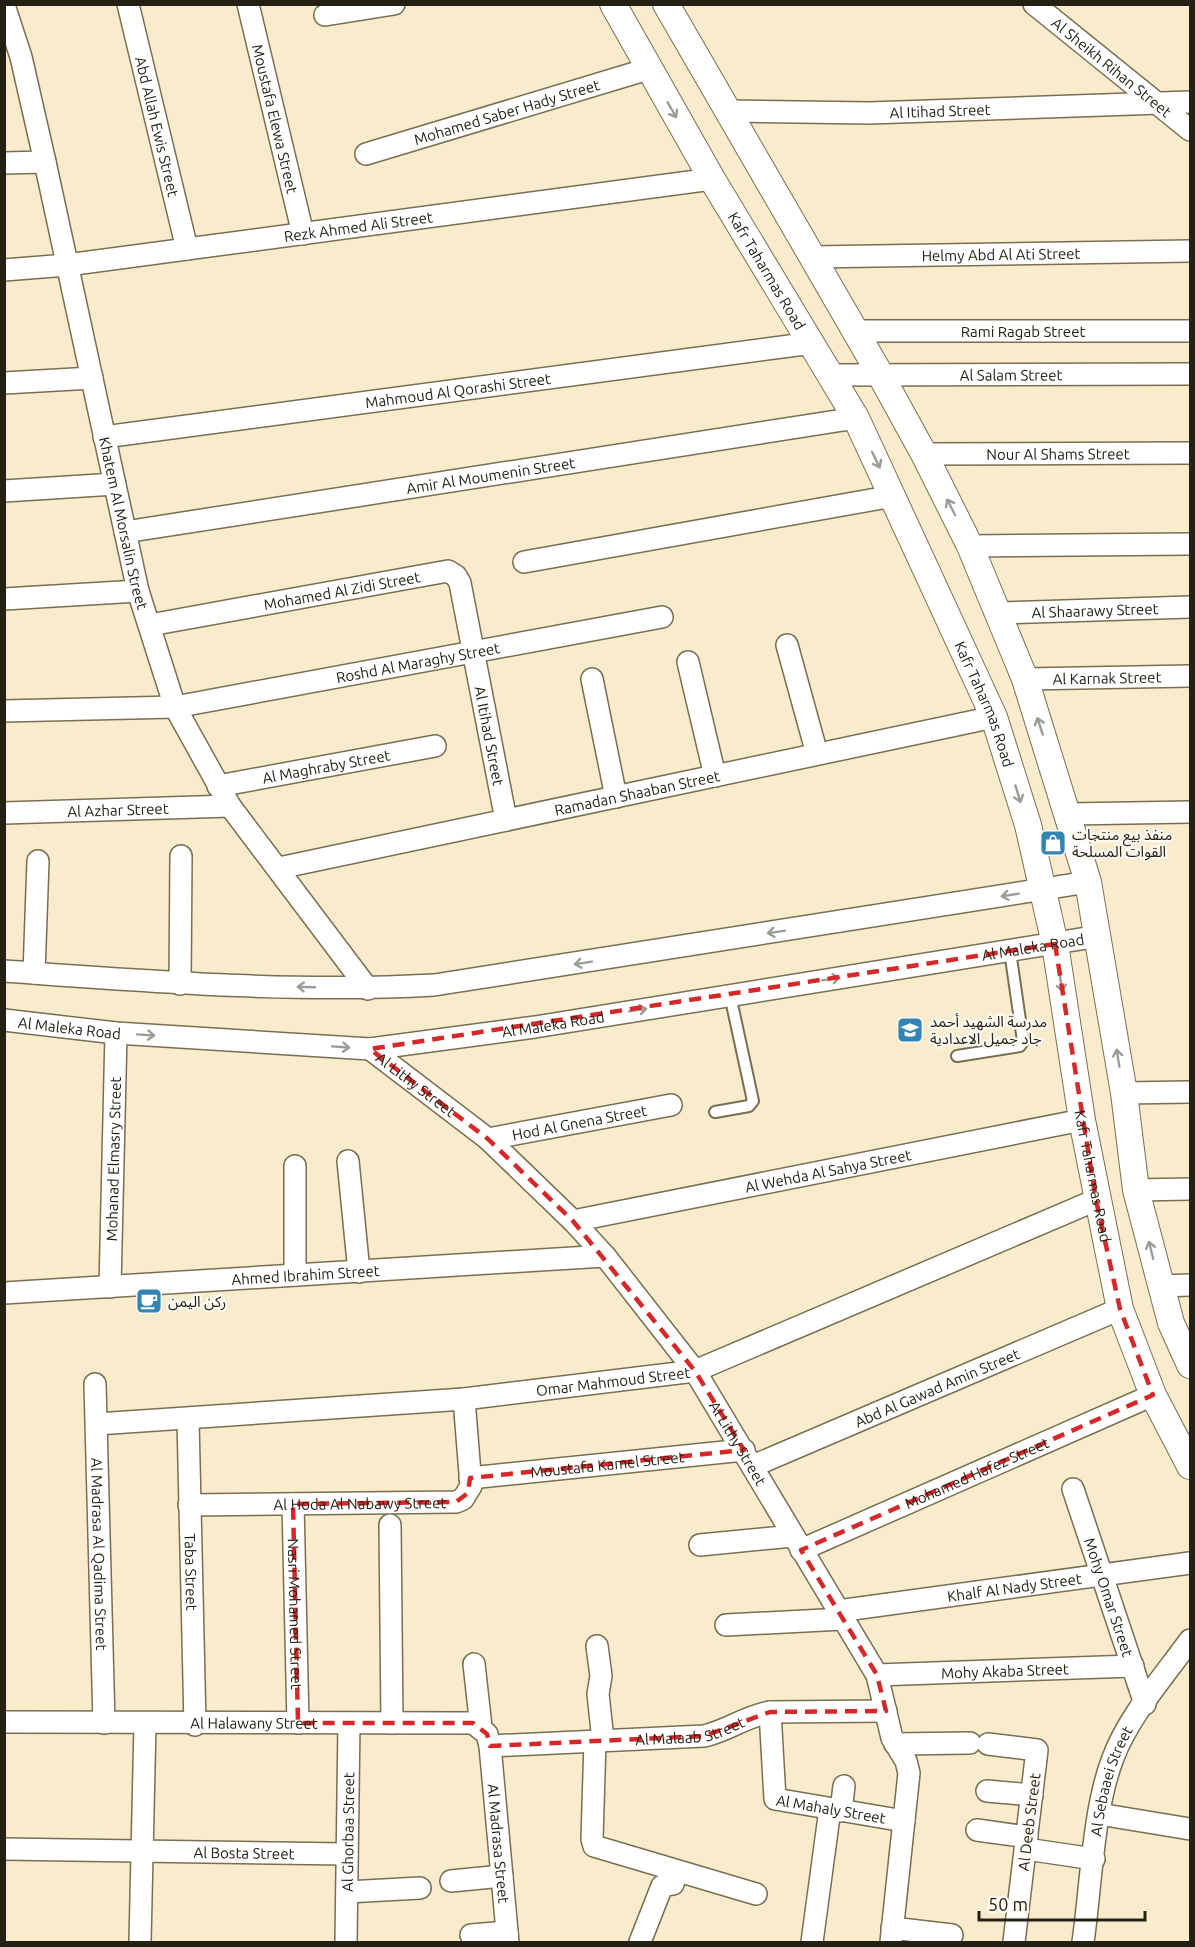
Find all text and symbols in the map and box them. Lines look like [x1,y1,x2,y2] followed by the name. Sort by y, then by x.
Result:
[1049,14,1175,120] street label: Al Sheikh Rihan Street
[249,43,301,195] street label: Moustafa Elewa Street
[132,55,183,198] street label: Abd Allah Ewis Street
[412,76,602,148] street label: Mohamed Saber Hady Street
[889,100,991,121] street label: Al Itihad Street
[667,101,678,119] one-way arrow
[283,208,434,245] street label: Rezk Ahmed Ali Street
[725,209,809,333] street label: Kafr Taharmas Road
[921,244,1081,264] street label: Helmy Abd Al Ati Street
[961,323,1085,340] street label: Rami Ragab Street
[960,366,1062,383] street label: Al Salam Street
[364,369,552,411] street label: Mahmoud Al Qorashi Street
[96,435,152,612] street label: Khatem Al Morsalin Street
[986,445,1130,462] street label: Nour Al Shams Street
[870,451,882,469] one-way arrow
[405,453,576,497] street label: Amir Al Moumenin Street
[945,499,957,516] one-way arrow
[262,568,422,613] street label: Mohamed Al Zidi Street
[1031,599,1159,620] street label: Al Shaarawy Street
[952,638,1018,769] street label: Kafr Taharmas Road
[334,639,501,686] street label: Roshd Al Maraghy Street
[1052,668,1162,687] street label: Al Karnak Street
[472,685,508,787] street label: Al Itihad Street
[1034,717,1045,736] one-way arrow
[261,746,392,786] street label: Al Maghraby Street
[553,767,721,818] street label: Ramadan Shaaban Street
[1013,784,1024,803] one-way arrow
[67,799,169,820] street label: Al Azhar Street
[1072,826,1172,861] place label: منفذ بيع منتجات القوات المسلحة
[1038,828,1068,858] shop icon: منفذ بيع منتجات القوات المسلحة
[1000,890,1020,901] one-way arrow
[766,927,786,938] one-way arrow
[980,930,1085,963] street label: Al Maleka Road
[574,957,593,968] one-way arrow
[820,973,840,984] one-way arrow
[1056,973,1067,993] one-way arrow
[296,981,316,993] one-way arrow
[628,1004,647,1015] one-way arrow
[501,1007,605,1040] street label: Al Maleka Road
[17,1013,121,1042] street label: Al Maleka Road
[930,1013,1047,1048] place label: مدرسة الشهيد أحمد جاد جميل الاعدادية
[895,1015,925,1045] school or university icon: مدرسة الشهيد أحمد جاد جميل الاعدادية
[136,1029,156,1040] one-way arrow
[330,1041,350,1052] one-way arrow
[373,1049,459,1120] street label: Al Lithy Street
[1113,1049,1124,1069] one-way arrow
[103,1076,123,1242] street label: Mohanad Elmasry Street
[510,1101,648,1143] street label: Hod Al Gnena Street
[1072,1109,1115,1244] street label: Kafr Taharmas Road
[743,1146,913,1195] street label: Al Wehda Al Sahya Street
[1145,1241,1156,1260] one-way arrow
[231,1261,380,1287] street label: Ahmed Ibrahim Street
[134,1286,164,1316] cafe icon: ركن اليمن
[168,1293,226,1311] place label: ركن اليمن
[852,1345,1022,1430] street label: Abd Al Gawad Amin Street
[535,1363,691,1399] street label: Omar Mahmoud Street
[706,1398,770,1488] street label: Al Lithy Street
[902,1433,1052,1512] street label: Mohamed Hafez Street
[529,1448,685,1480] street label: Moustafa Kamel Street
[88,1457,111,1651] street label: Al Madrasa Al Qadima Street
[273,1494,447,1513] street label: Al Hoda Al Nabawy Street
[182,1533,201,1611] street label: Taba Street
[1081,1535,1137,1659] street label: Mohy Omar Street
[285,1538,306,1690] street label: Nasri Mohamed Street
[946,1569,1083,1605] street label: Khalf Al Nady Street
[941,1660,1069,1681] street label: Mohy Akaba Street
[635,1713,747,1748] street label: Al Malaab Street
[190,1714,318,1731] street label: Al Halawany Street
[1087,1723,1135,1837] street label: Al Sebaaei Street
[338,1772,357,1892] street label: Al Ghorbaa Street
[1015,1772,1043,1872] street label: Al Deeb Street
[485,1783,513,1904] street label: Al Madrasa Street
[775,1791,887,1826] street label: Al Mahaly Street
[193,1843,295,1862] street label: Al Bosta Street
[979,1884,1146,1922] scale bar
[988,1894,1028,1914] text: 50 m

